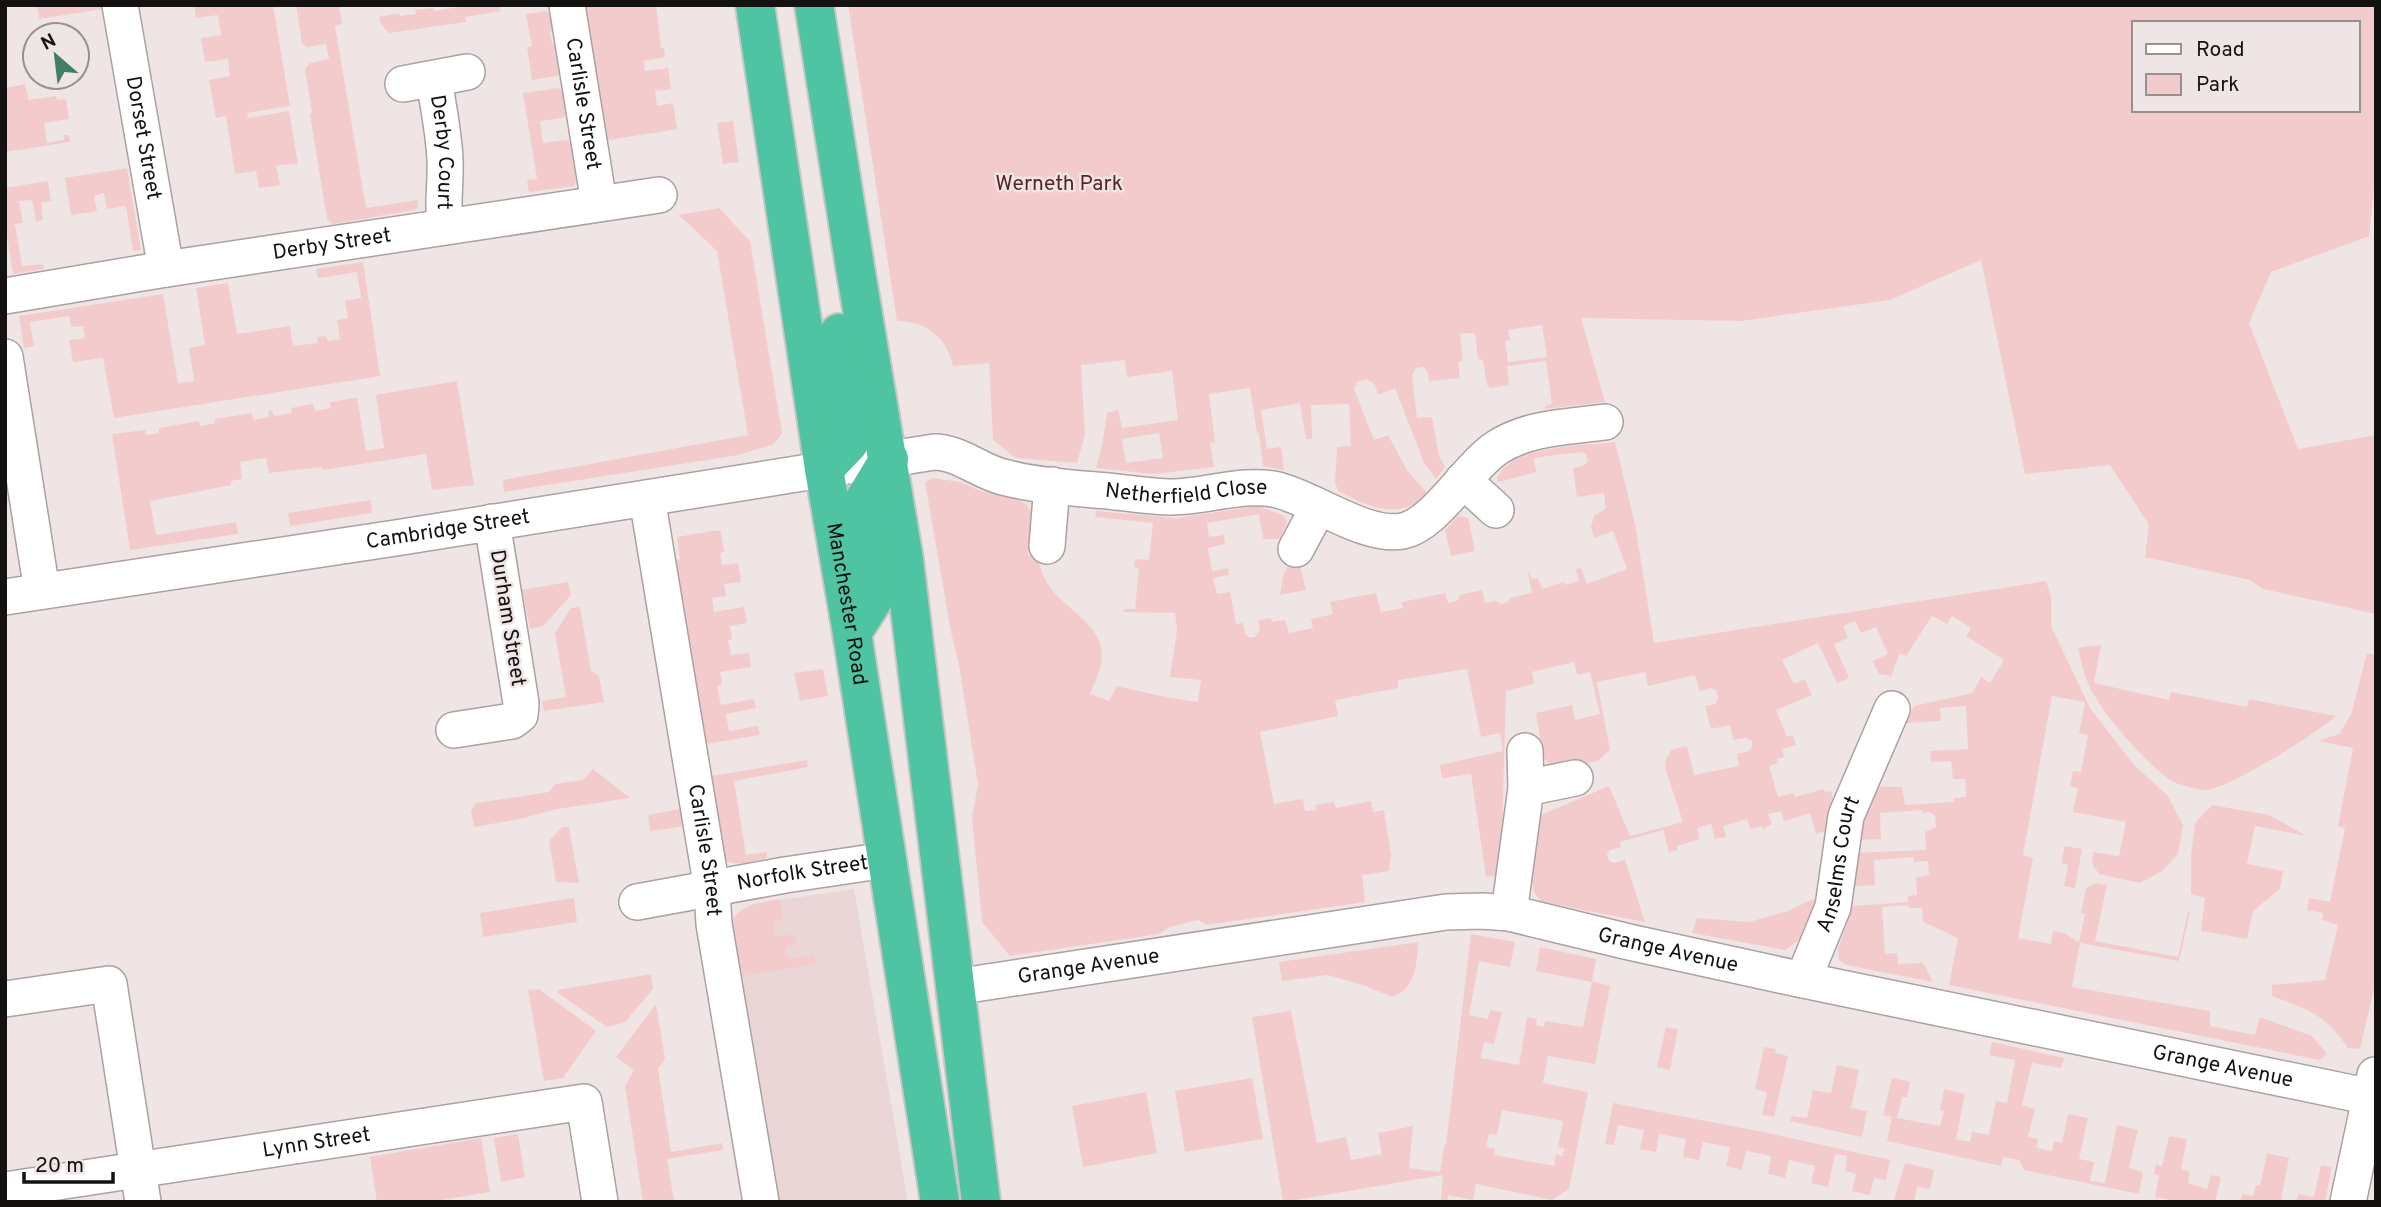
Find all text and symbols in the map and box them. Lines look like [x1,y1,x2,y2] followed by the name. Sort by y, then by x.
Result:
[21,21,91,91] north arrow
[2132,21,2360,112] legend
[37,29,61,57] text: N
[559,36,607,172] street label: Carlisle Street
[2196,37,2245,64] text: Road
[2196,72,2239,99] text: Park
[119,74,167,202] street label: Dorset Street
[423,93,459,210] street label: Derby Court
[995,171,1123,198] park label: Werneth Park
[271,222,393,266] street label: Derby Street
[1104,474,1268,511] street label: Netherfield Close
[364,503,532,556] street label: Cambridge Street
[820,521,873,687] street label: Manchester Road
[483,548,531,688] street label: Durham Street
[681,782,727,917] street label: Carlisle Street
[1810,792,1867,937] street label: Anselms Court
[735,849,870,897] street label: Norfolk Street
[1595,921,1741,979] street label: Grange Avenue
[1016,942,1161,991] street label: Grange Avenue
[2150,1039,2296,1094] street label: Grange Avenue
[261,1121,372,1164] street label: Lynn Street
[24,1140,114,1184] scale bar
[35,1153,84,1180] text: 20 m

